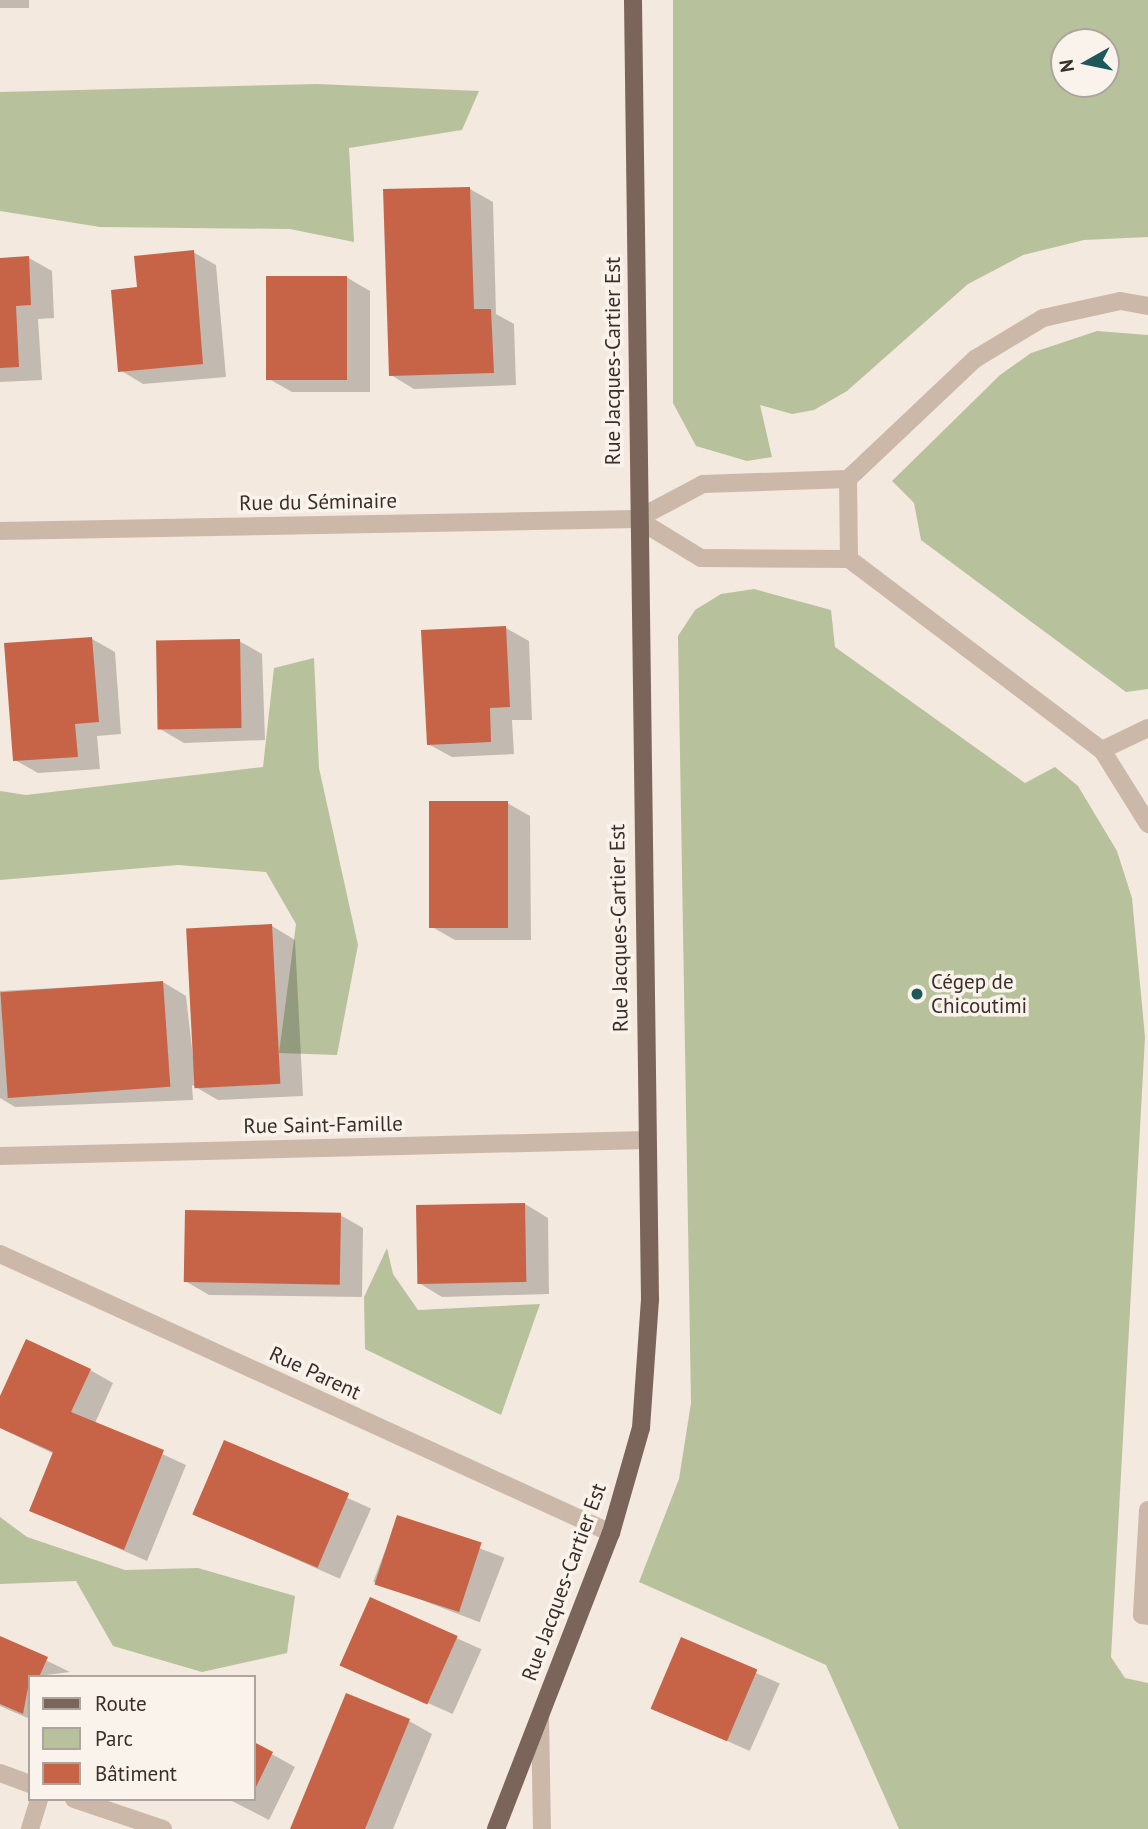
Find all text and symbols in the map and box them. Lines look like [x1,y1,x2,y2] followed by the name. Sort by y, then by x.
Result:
[1050,28,1120,98] north arrow
[1053,58,1079,74] text: N
[600,257,626,465] street label: Rue Jacques-Cartier Est
[239,488,397,516] street label: Rue du Séminaire
[605,824,633,1032] street label: Rue Jacques-Cartier Est
[931,969,1027,1019] place label: Cégep de Chicoutimi
[909,986,925,1002] marker: Cégep de Chicoutimi
[243,1111,403,1139] street label: Rue Saint-Famille
[265,1341,365,1405] street label: Rue Parent
[517,1480,611,1684] street label: Rue Jacques-Cartier Est
[28,1675,256,1801] legend
[95,1690,147,1717] text: Route
[95,1725,133,1752] text: Parc
[95,1760,177,1787] text: Bâtiment

